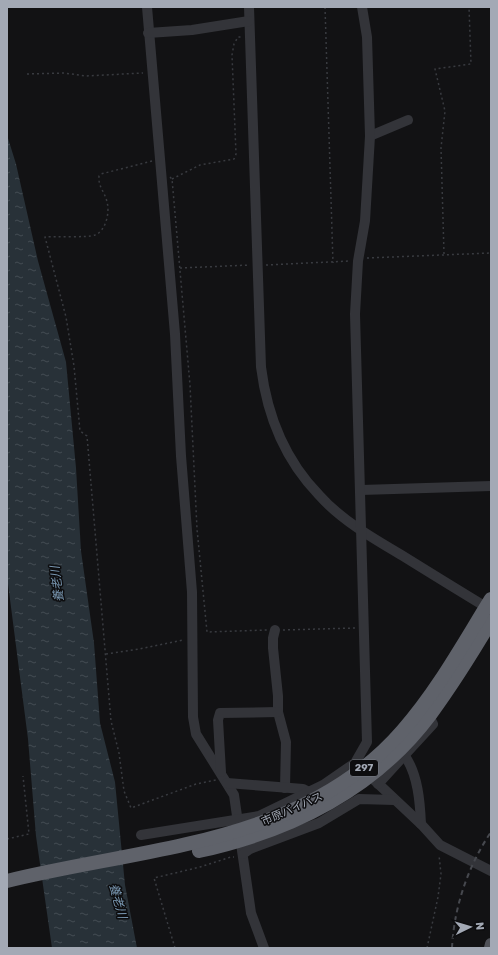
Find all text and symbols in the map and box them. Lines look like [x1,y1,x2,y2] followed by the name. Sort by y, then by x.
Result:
[48,563,66,603] water label: 養老川
[350,760,378,776] road number: 297
[259,790,325,828] street label: 市原バイパス
[107,882,130,922] water label: 養老川
[450,907,490,947] north arrow
[473,922,486,931] text: N

